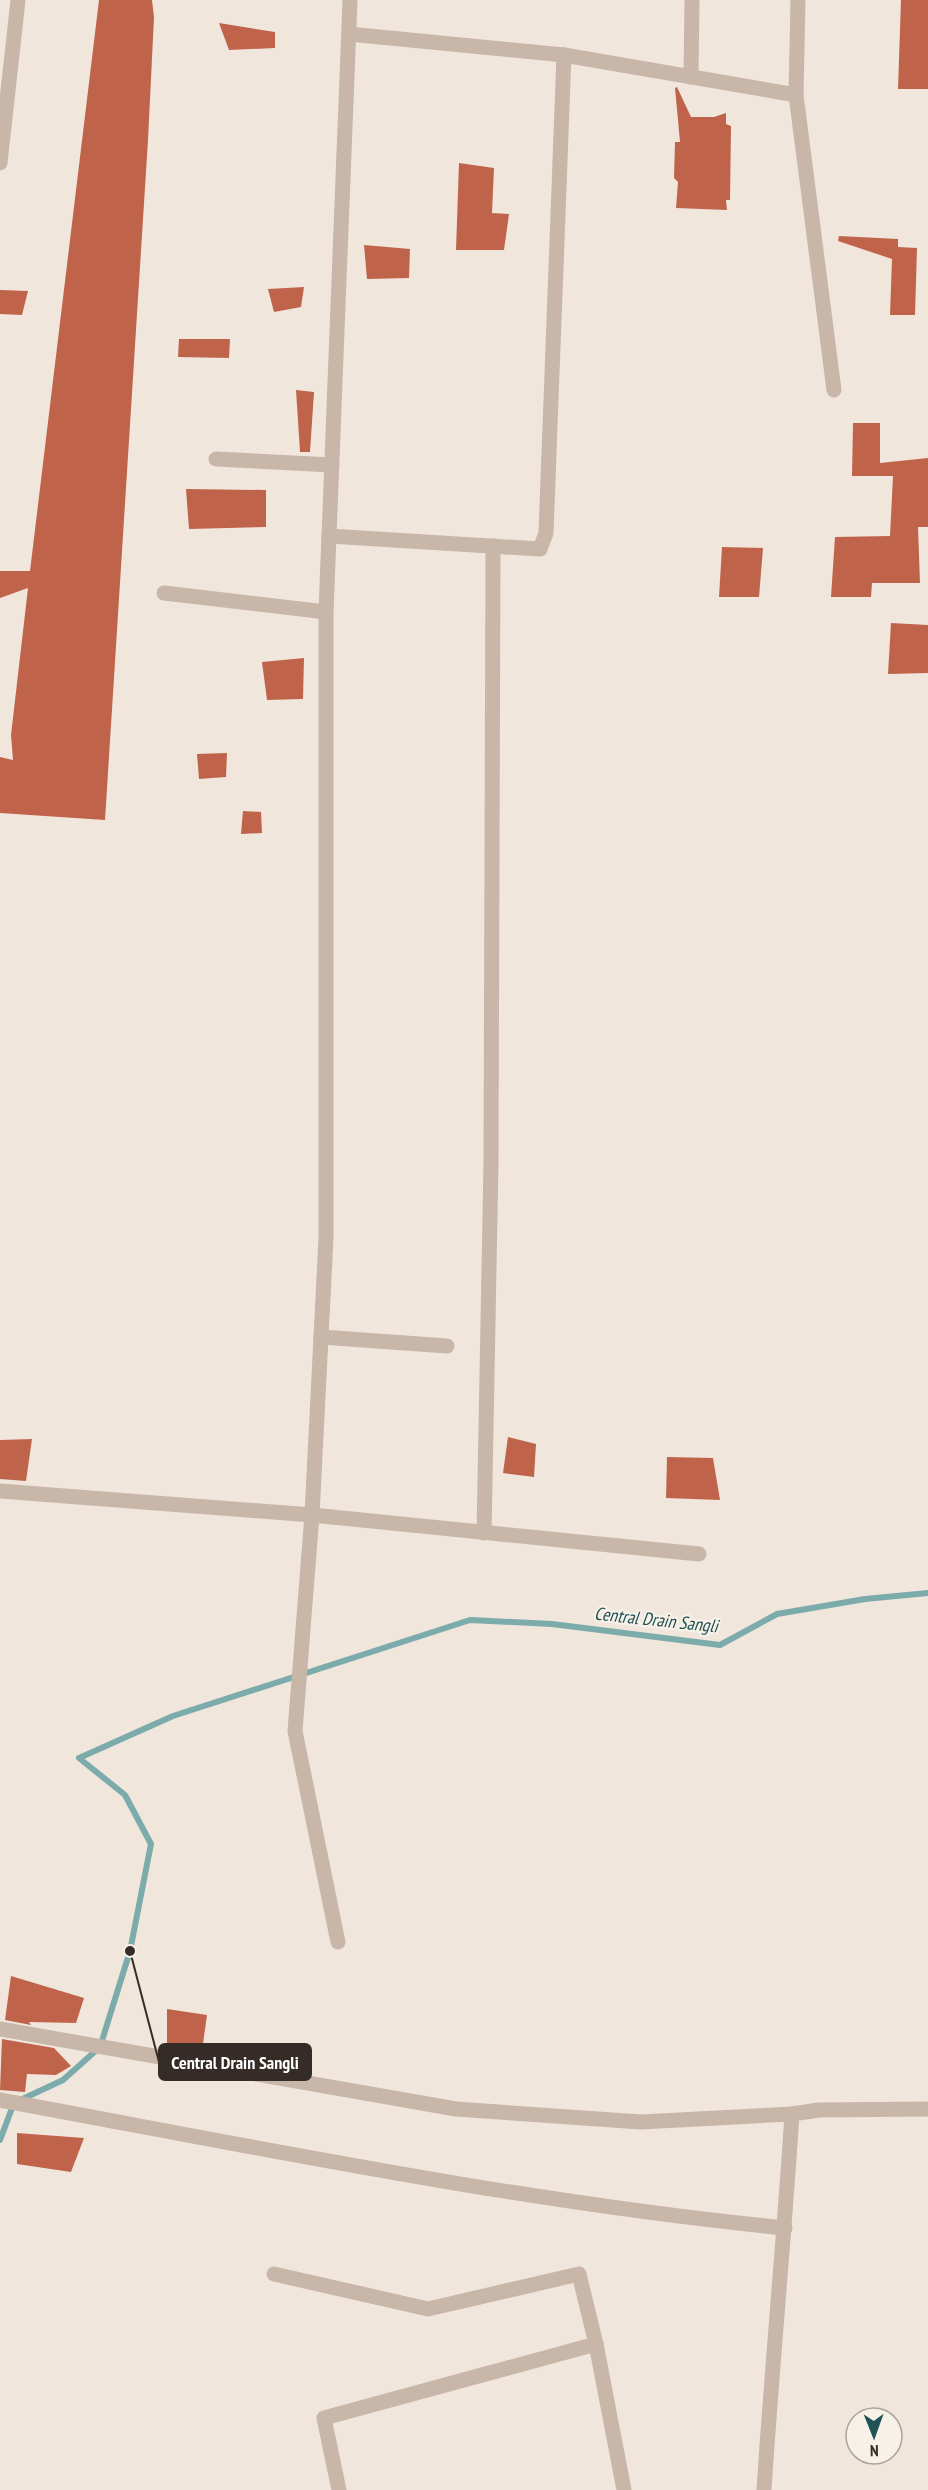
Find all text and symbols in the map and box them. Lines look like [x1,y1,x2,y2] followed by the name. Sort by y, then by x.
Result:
[593,1602,721,1638] water label: Central Drain Sangli
[159,2044,311,2080] callout: Central Drain Sangli
[171,2051,299,2074] text: Central Drain Sangli
[844,2406,904,2466] north arrow
[870,2441,879,2461] text: N

